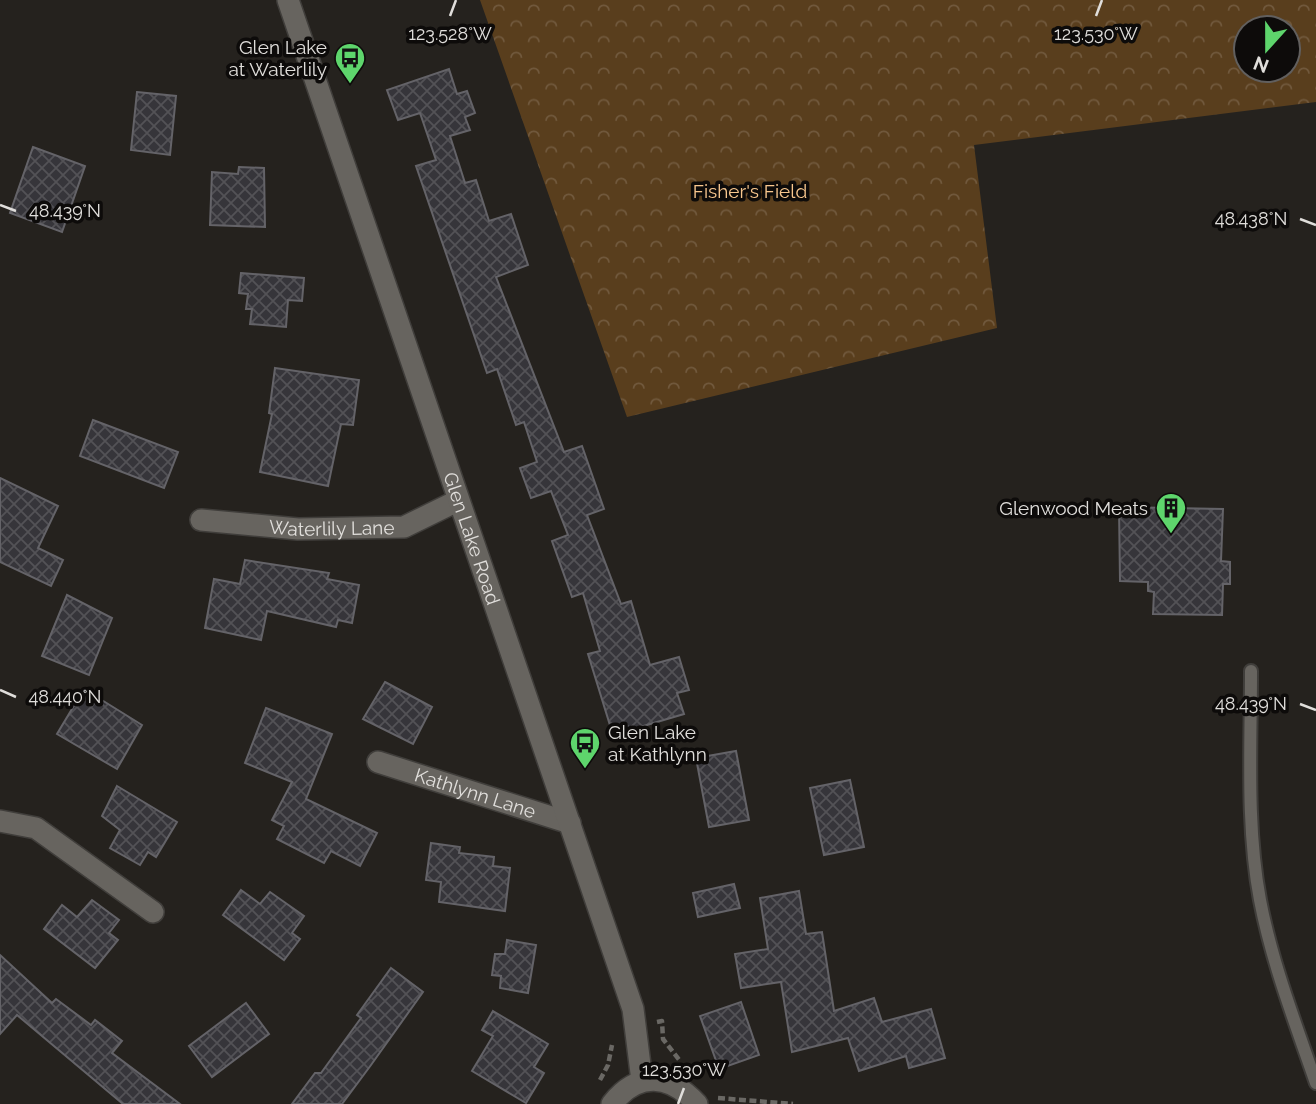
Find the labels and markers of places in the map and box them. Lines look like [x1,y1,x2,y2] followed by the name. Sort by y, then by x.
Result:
[229,36,327,80] place label: Glen Lake at Waterlily
[333,41,367,85] bus stop icon: Glen Lake at Waterlily
[1154,491,1188,535] building icon: Glenwood Meats
[999,497,1148,519] place label: Glenwood Meats
[608,721,707,765] place label: Glen Lake at Kathlynn
[568,726,602,770] bus stop icon: Glen Lake at Kathlynn

